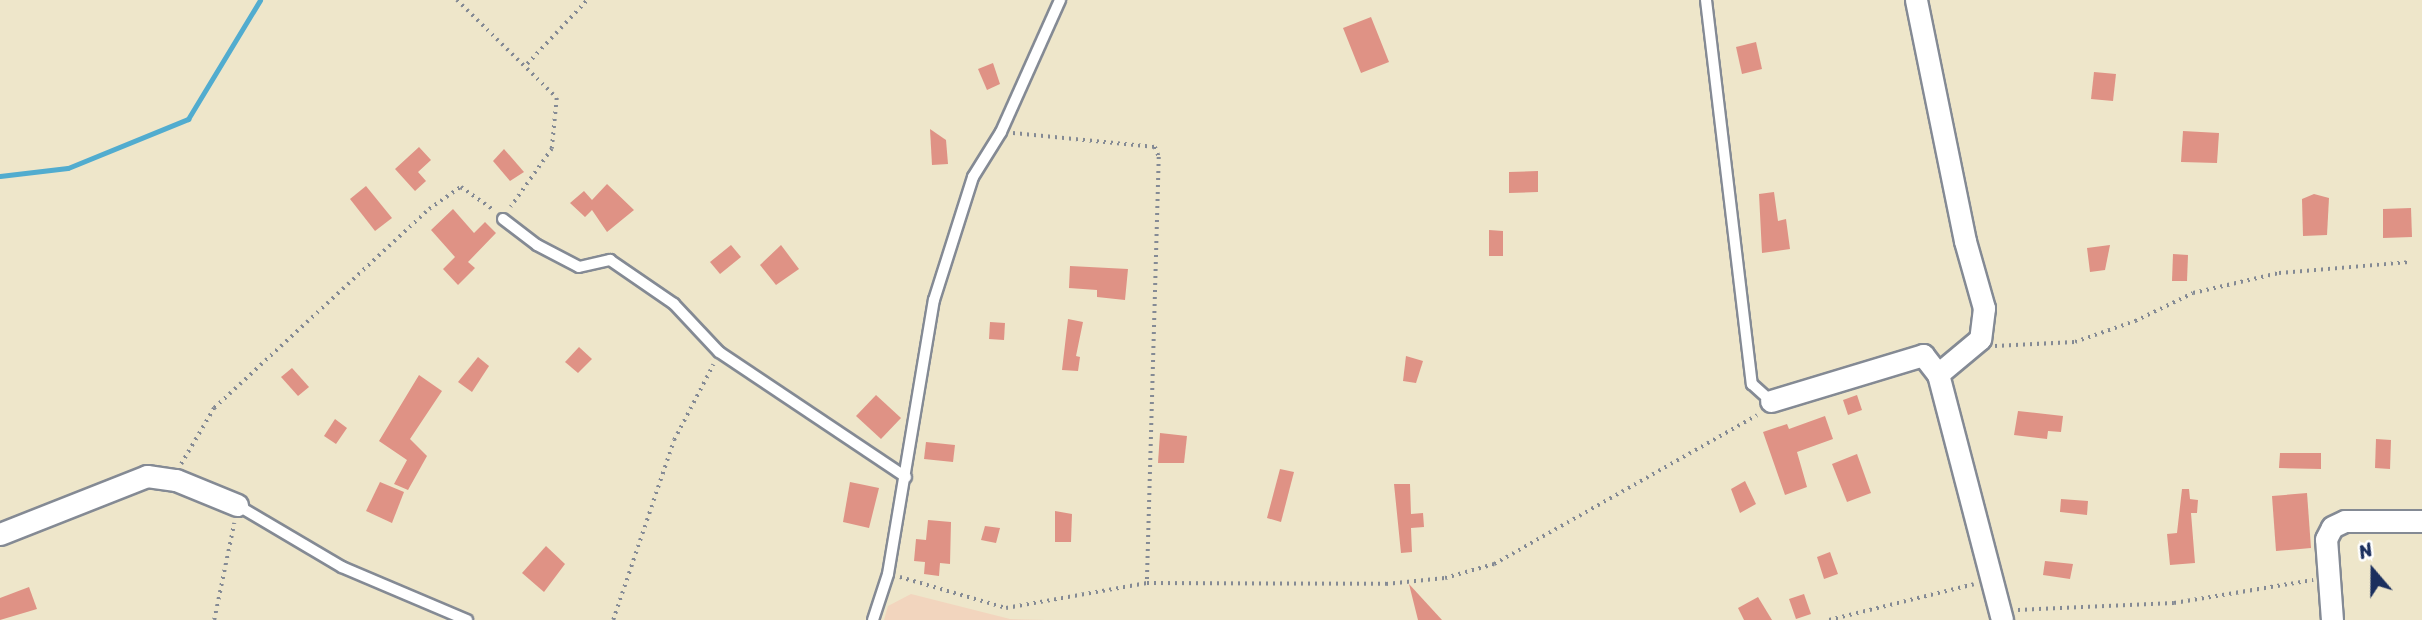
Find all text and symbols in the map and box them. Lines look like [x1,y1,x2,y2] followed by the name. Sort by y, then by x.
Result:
[2354,533,2377,569] text: N
[2338,536,2408,606] north arrow

